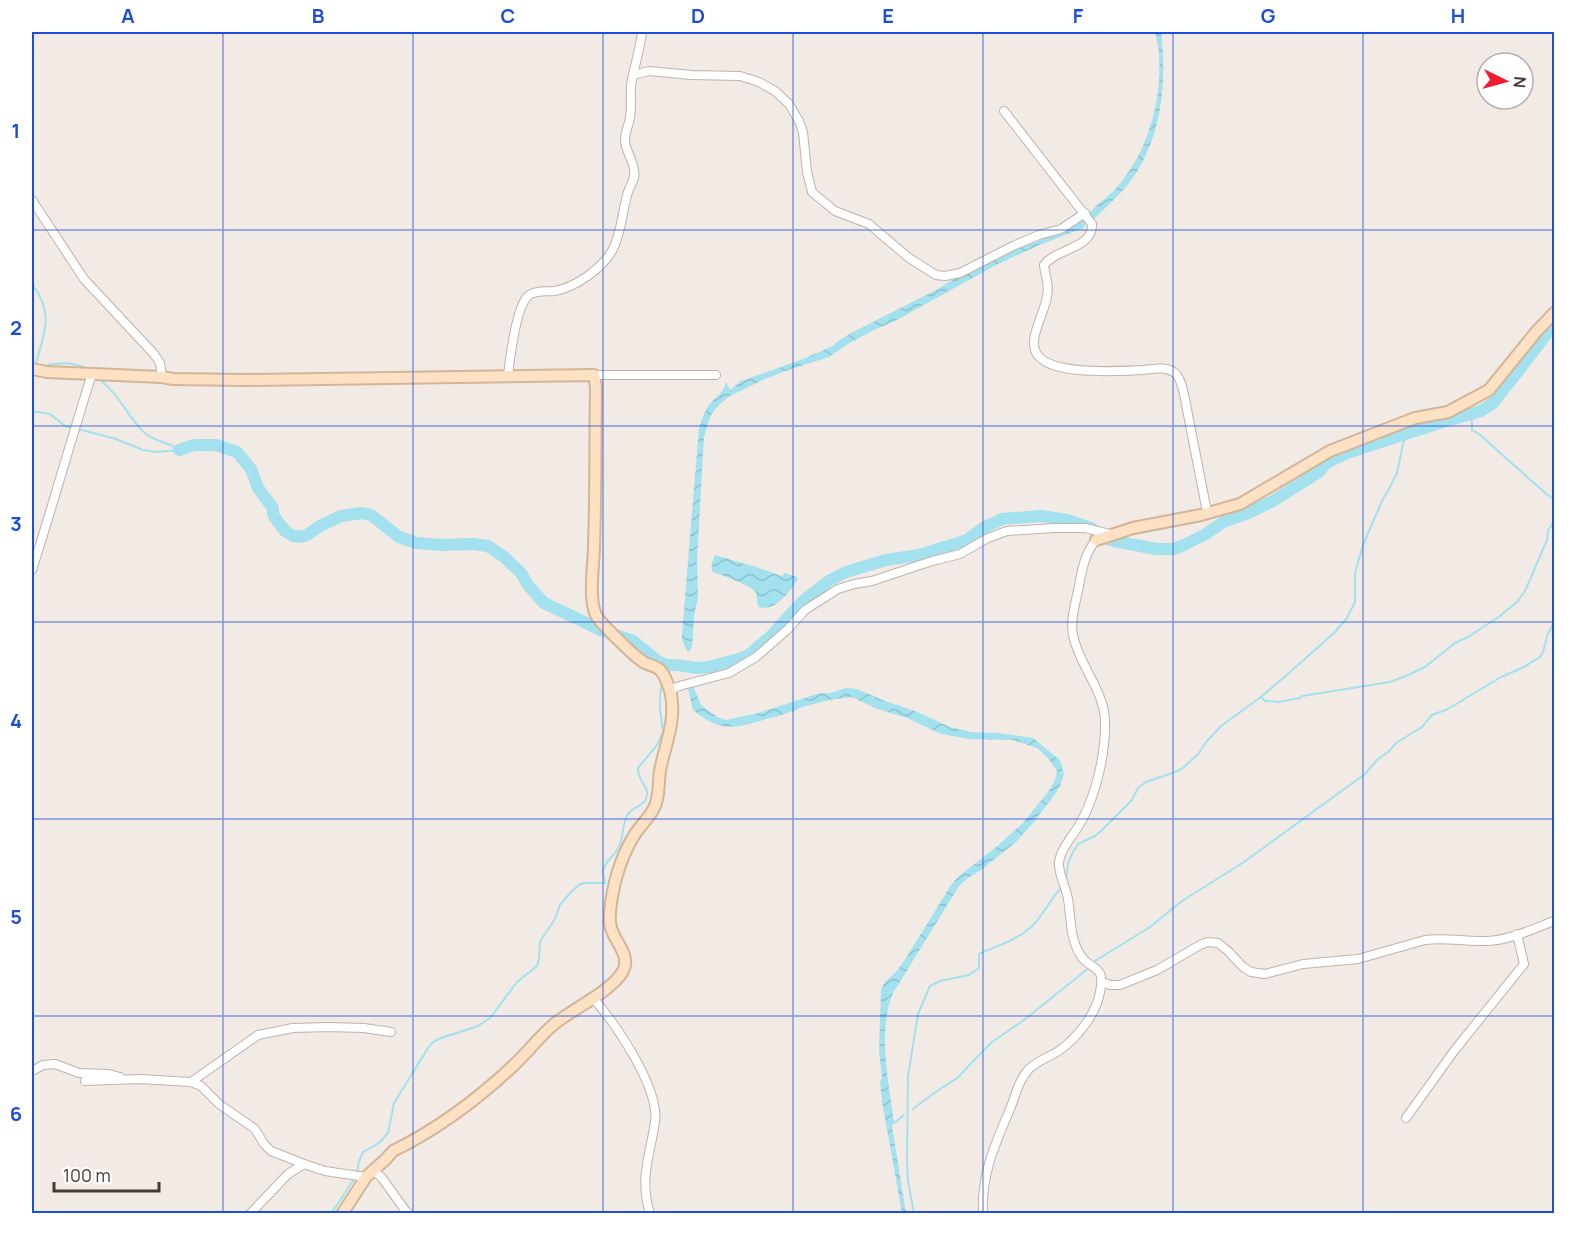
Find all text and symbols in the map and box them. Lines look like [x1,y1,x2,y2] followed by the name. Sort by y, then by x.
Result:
[121,2,135,29] text: A
[312,2,325,29] text: B
[501,2,515,29] text: C
[691,2,705,29] text: D
[882,2,894,29] text: E
[1073,2,1084,29] text: F
[1261,2,1276,29] text: G
[1451,2,1465,29] text: H
[1475,51,1535,111] north arrow
[1508,76,1531,89] text: N
[12,117,20,144] text: 1
[10,314,22,341] text: 2
[10,510,22,537] text: 3
[10,707,22,734] text: 4
[10,903,22,930] text: 5
[10,1100,22,1127] text: 6
[54,1155,159,1193] scale bar
[63,1163,111,1187] text: 100 m

